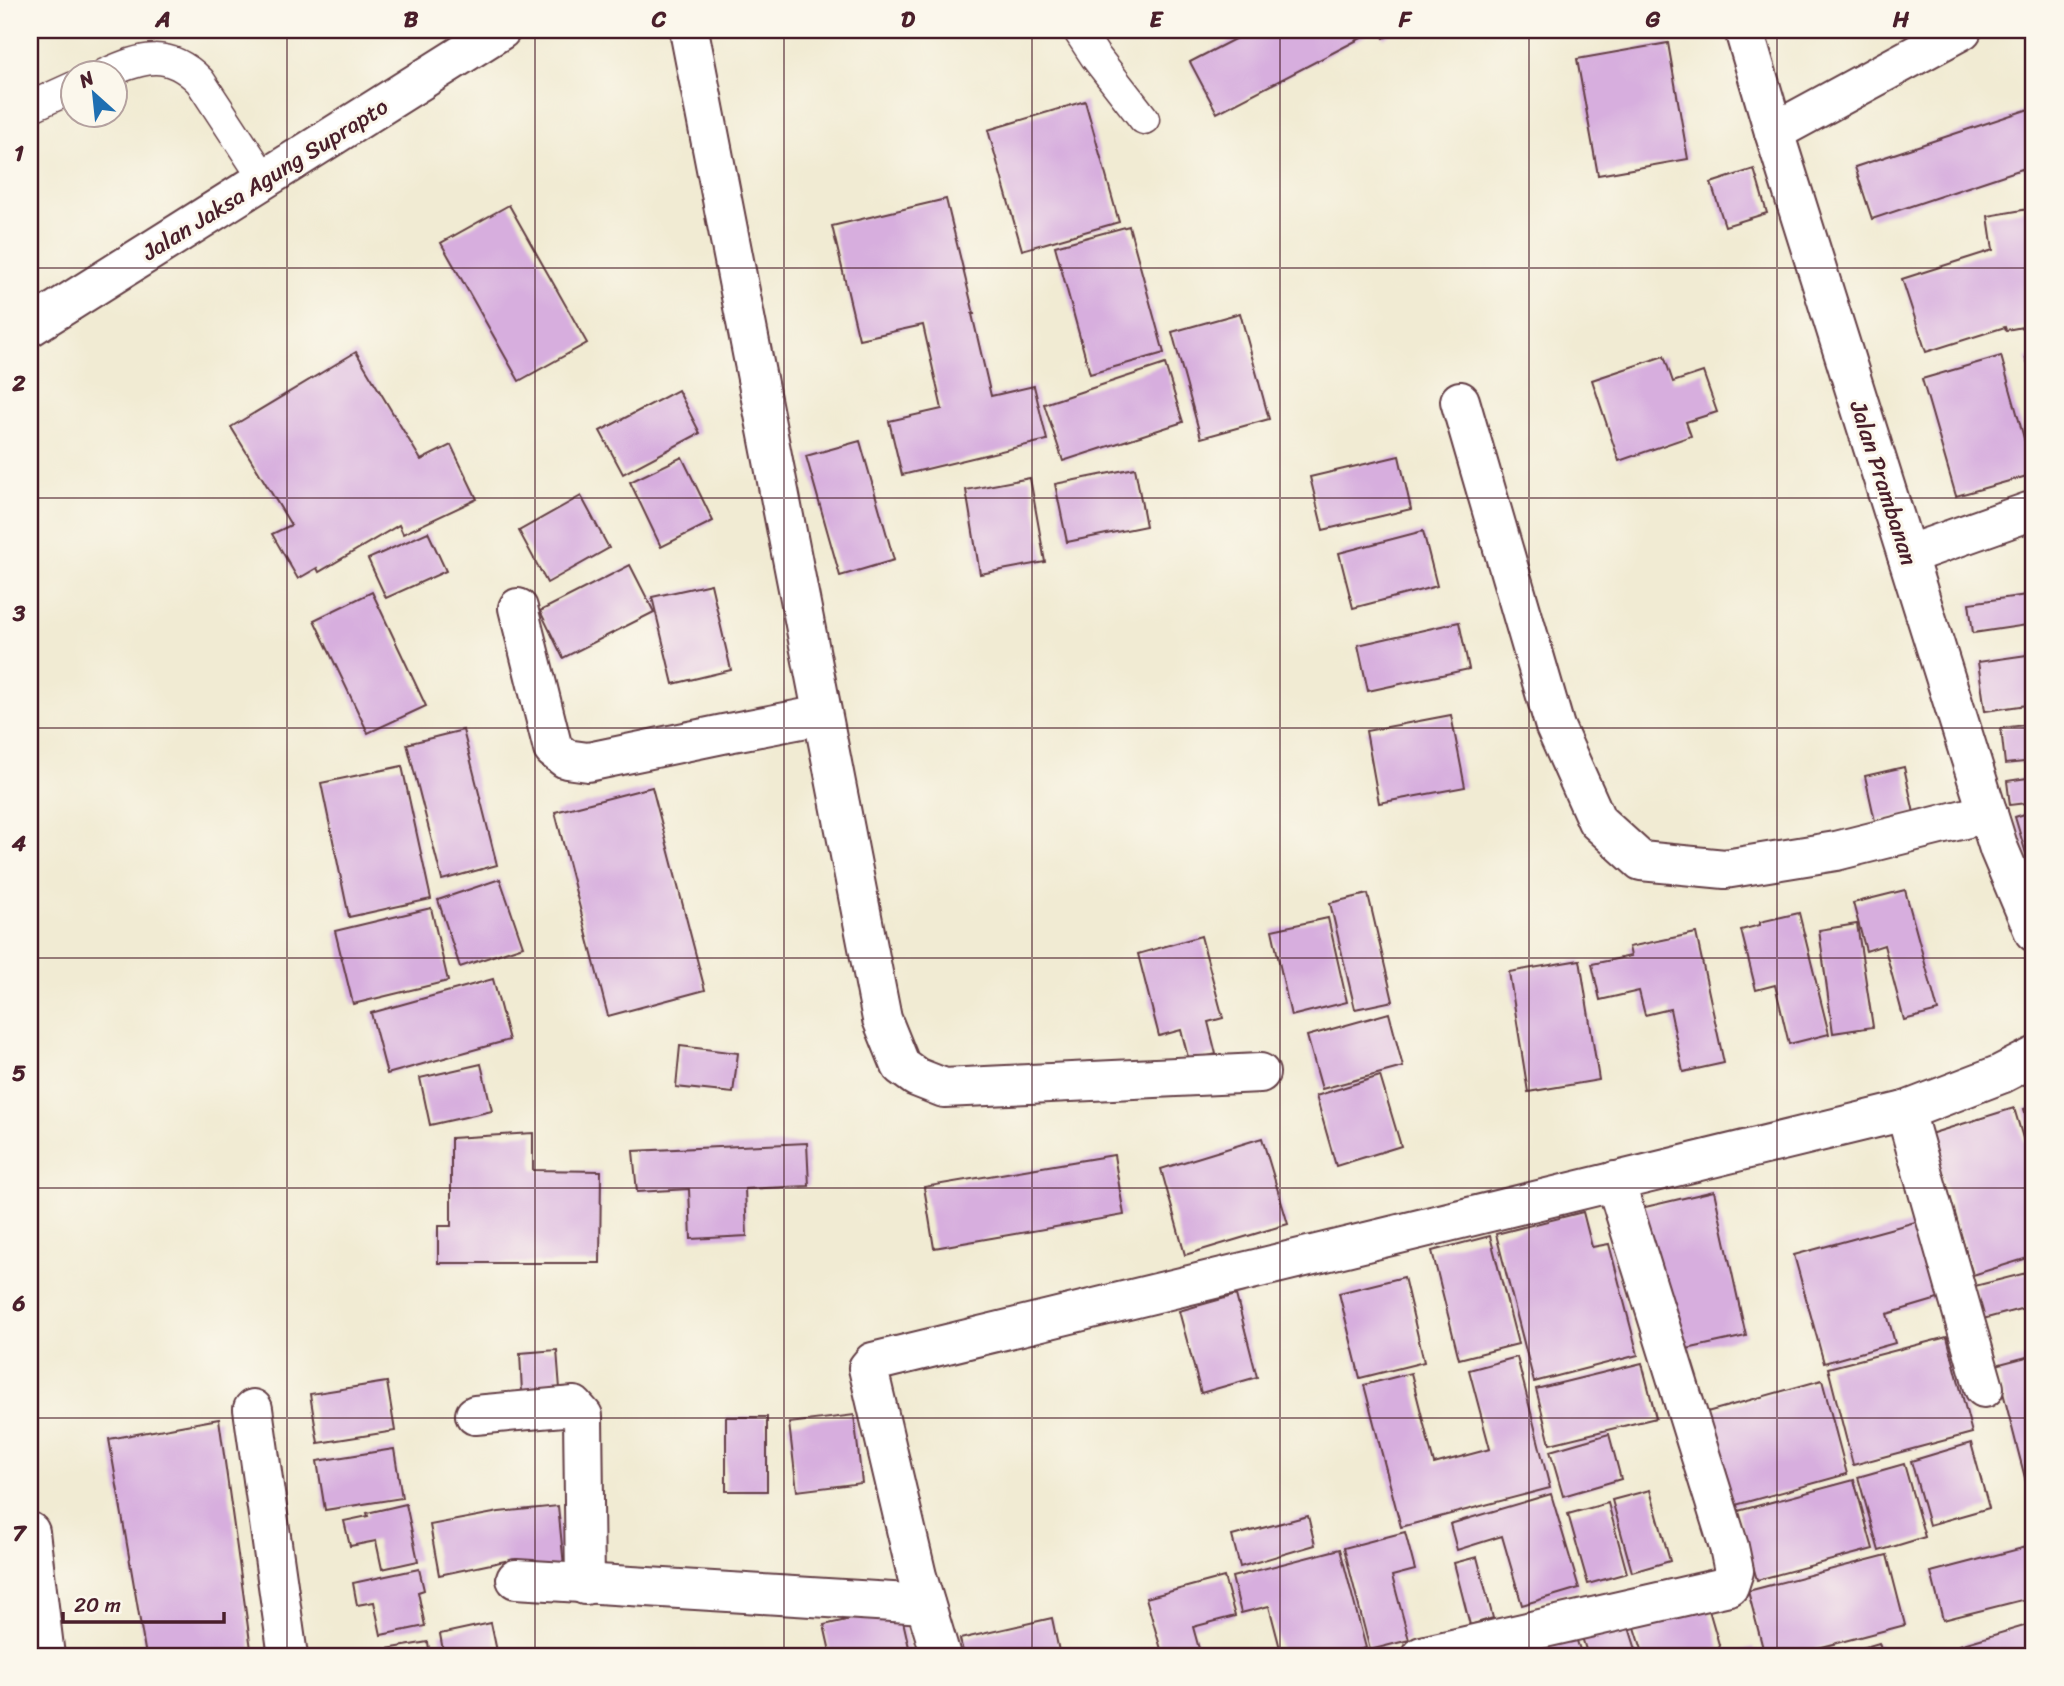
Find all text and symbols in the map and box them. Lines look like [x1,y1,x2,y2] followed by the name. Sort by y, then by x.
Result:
[154,0,171,40] text: A
[404,0,419,40] text: B
[651,0,667,40] text: C
[901,0,916,40] text: D
[1150,0,1165,40] text: E
[1398,0,1413,40] text: F
[1645,0,1661,40] text: G
[1892,0,1910,40] text: H
[60,60,130,130] north arrow
[72,61,101,97] text: N
[133,87,397,273] street label: Jalan Jaksa Agung Suprapto
[14,133,24,174] text: 1
[11,363,26,404] text: 2
[1837,394,1929,571] street label: Jalan Prambanan
[12,593,26,634] text: 3
[11,823,27,864] text: 4
[12,1053,26,1094] text: 5
[11,1283,26,1324] text: 6
[12,1513,27,1554] text: 7
[63,1581,224,1625] scale bar
[74,1586,121,1624] text: 20 m

